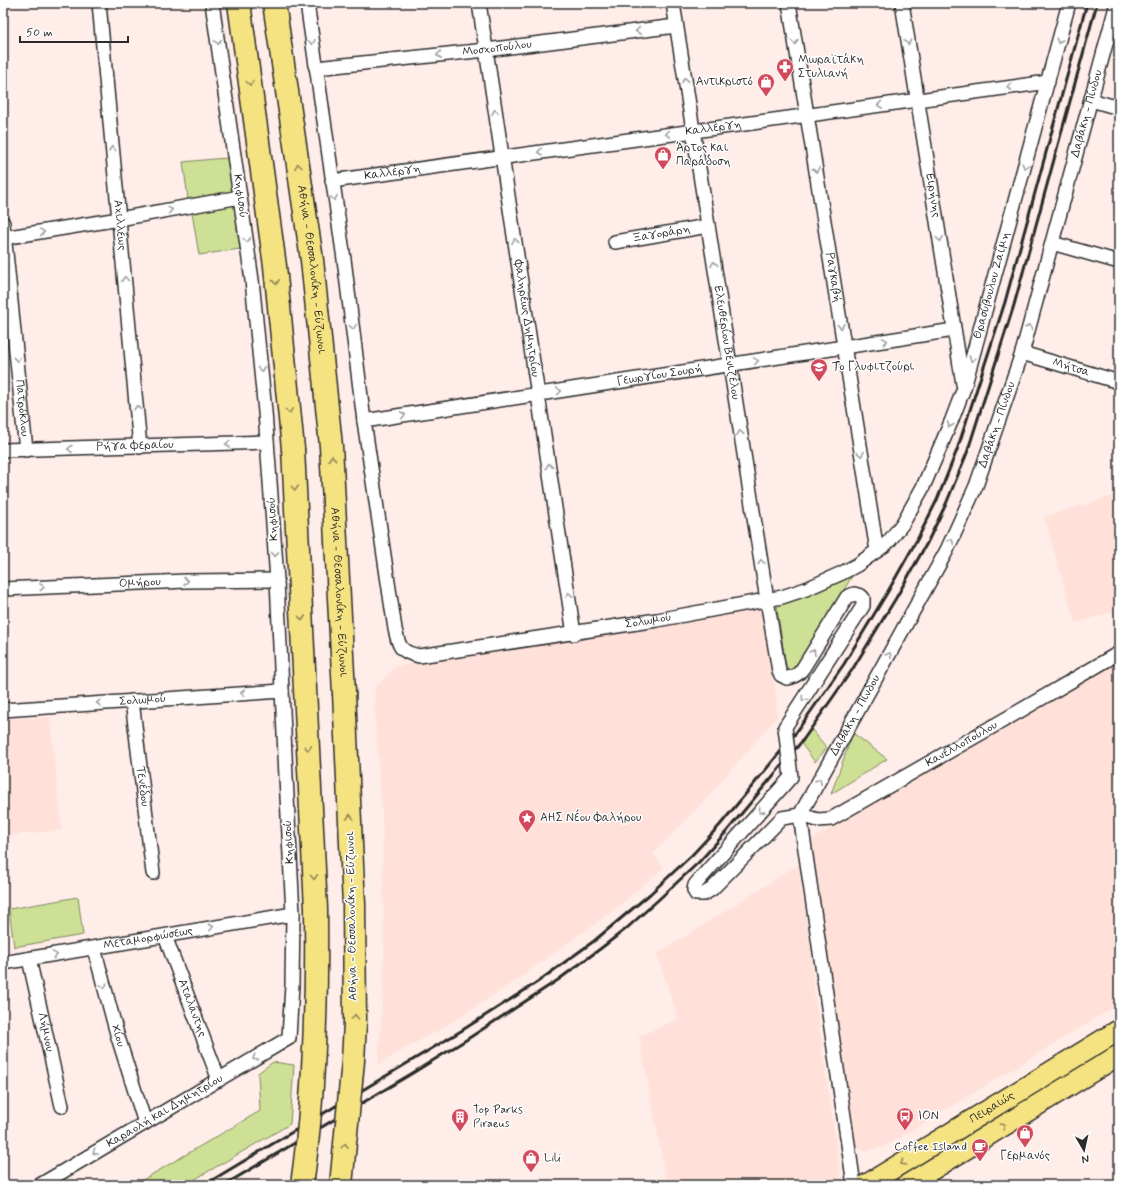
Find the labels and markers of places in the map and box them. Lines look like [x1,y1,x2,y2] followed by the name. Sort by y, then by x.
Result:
[798,52,864,82] place label: Μωραϊτάκη Στυλιανή
[775,57,795,82] pharmacy icon: Μωραϊτάκη Στυλιανή
[756,72,776,97] shop icon: Αντικριστό
[696,74,753,90] place label: Αντικριστό
[676,140,731,170] place label: Άρτος και Παράδοση
[653,145,673,170] shop icon: Άρτος και Παράδοση
[809,357,829,382] school or university icon: Το Γλυφιτζούρι
[832,359,915,375] place label: Το Γλυφιτζούρι
[517,808,537,833] place icon: ΑΗΣ Νέου Φαλήρου
[540,809,642,826] place label: ΑΗΣ Νέου Φαλήρου
[473,1102,523,1132] place label: Top Parks Piraeus
[895,1106,915,1131] bus stop icon: ΙΟΝ
[450,1107,470,1132] building icon: Top Parks Piraeus
[918,1108,939,1124] place label: ΙΟΝ
[1015,1123,1035,1148] shop icon: Γερμανός
[970,1137,990,1162] cafe icon: Coffee Island
[894,1139,967,1155] place label: Coffee Island
[521,1148,541,1173] shop icon: Lili
[1000,1148,1050,1164] place label: Γερμανός
[544,1150,561,1166] place label: Lili

